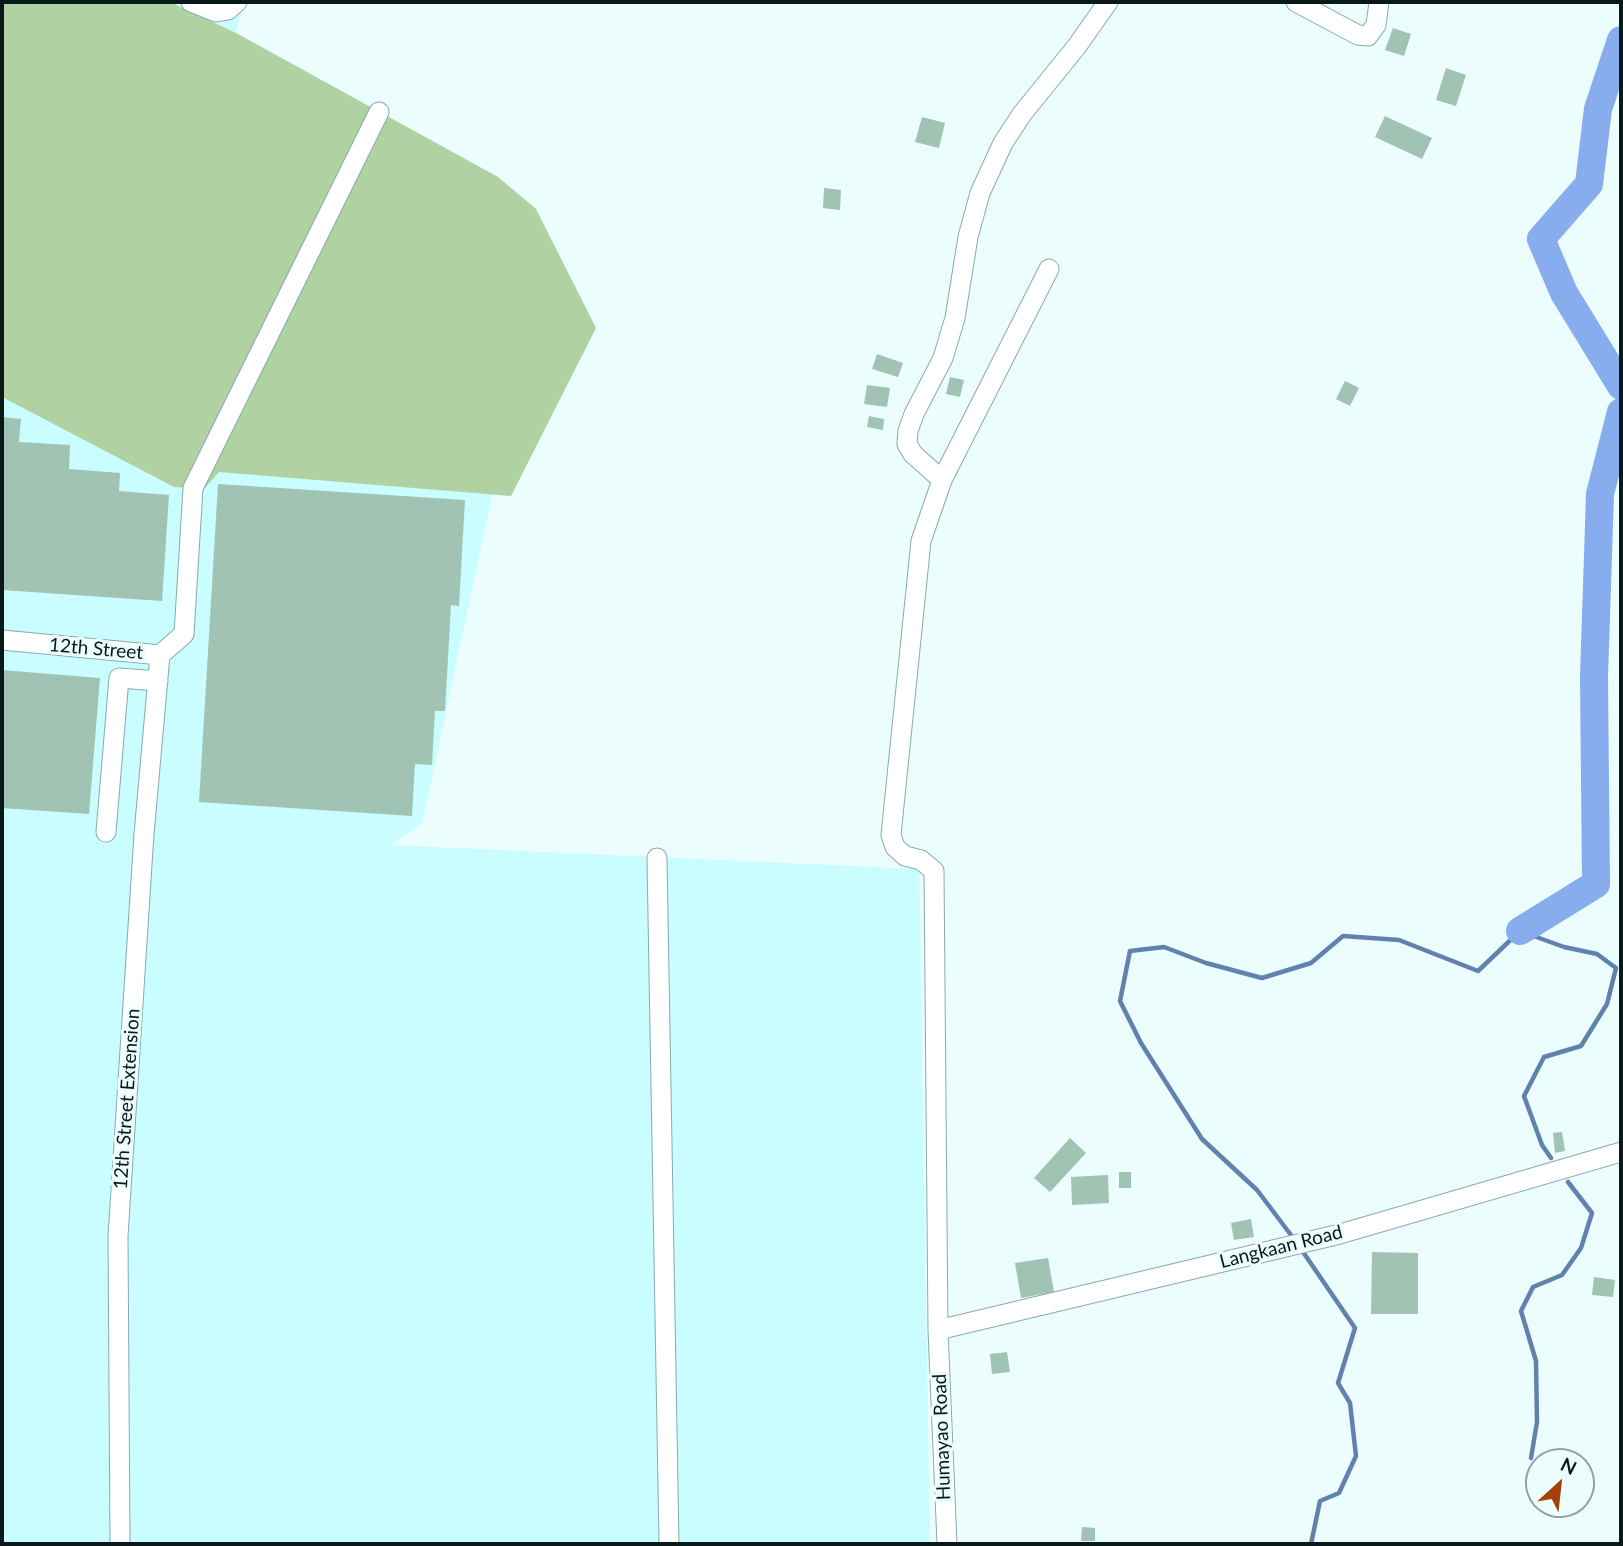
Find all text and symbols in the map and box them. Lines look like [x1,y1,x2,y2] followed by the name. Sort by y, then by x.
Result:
[48,634,144,664] street label: 12th Street
[109,1008,145,1190] street label: 12th Street Extension
[1217,1221,1345,1273] street label: Langkaan Road
[928,1373,956,1501] street label: Humayao Road
[1525,1448,1595,1518] north arrow
[1557,1452,1581,1479] text: N

